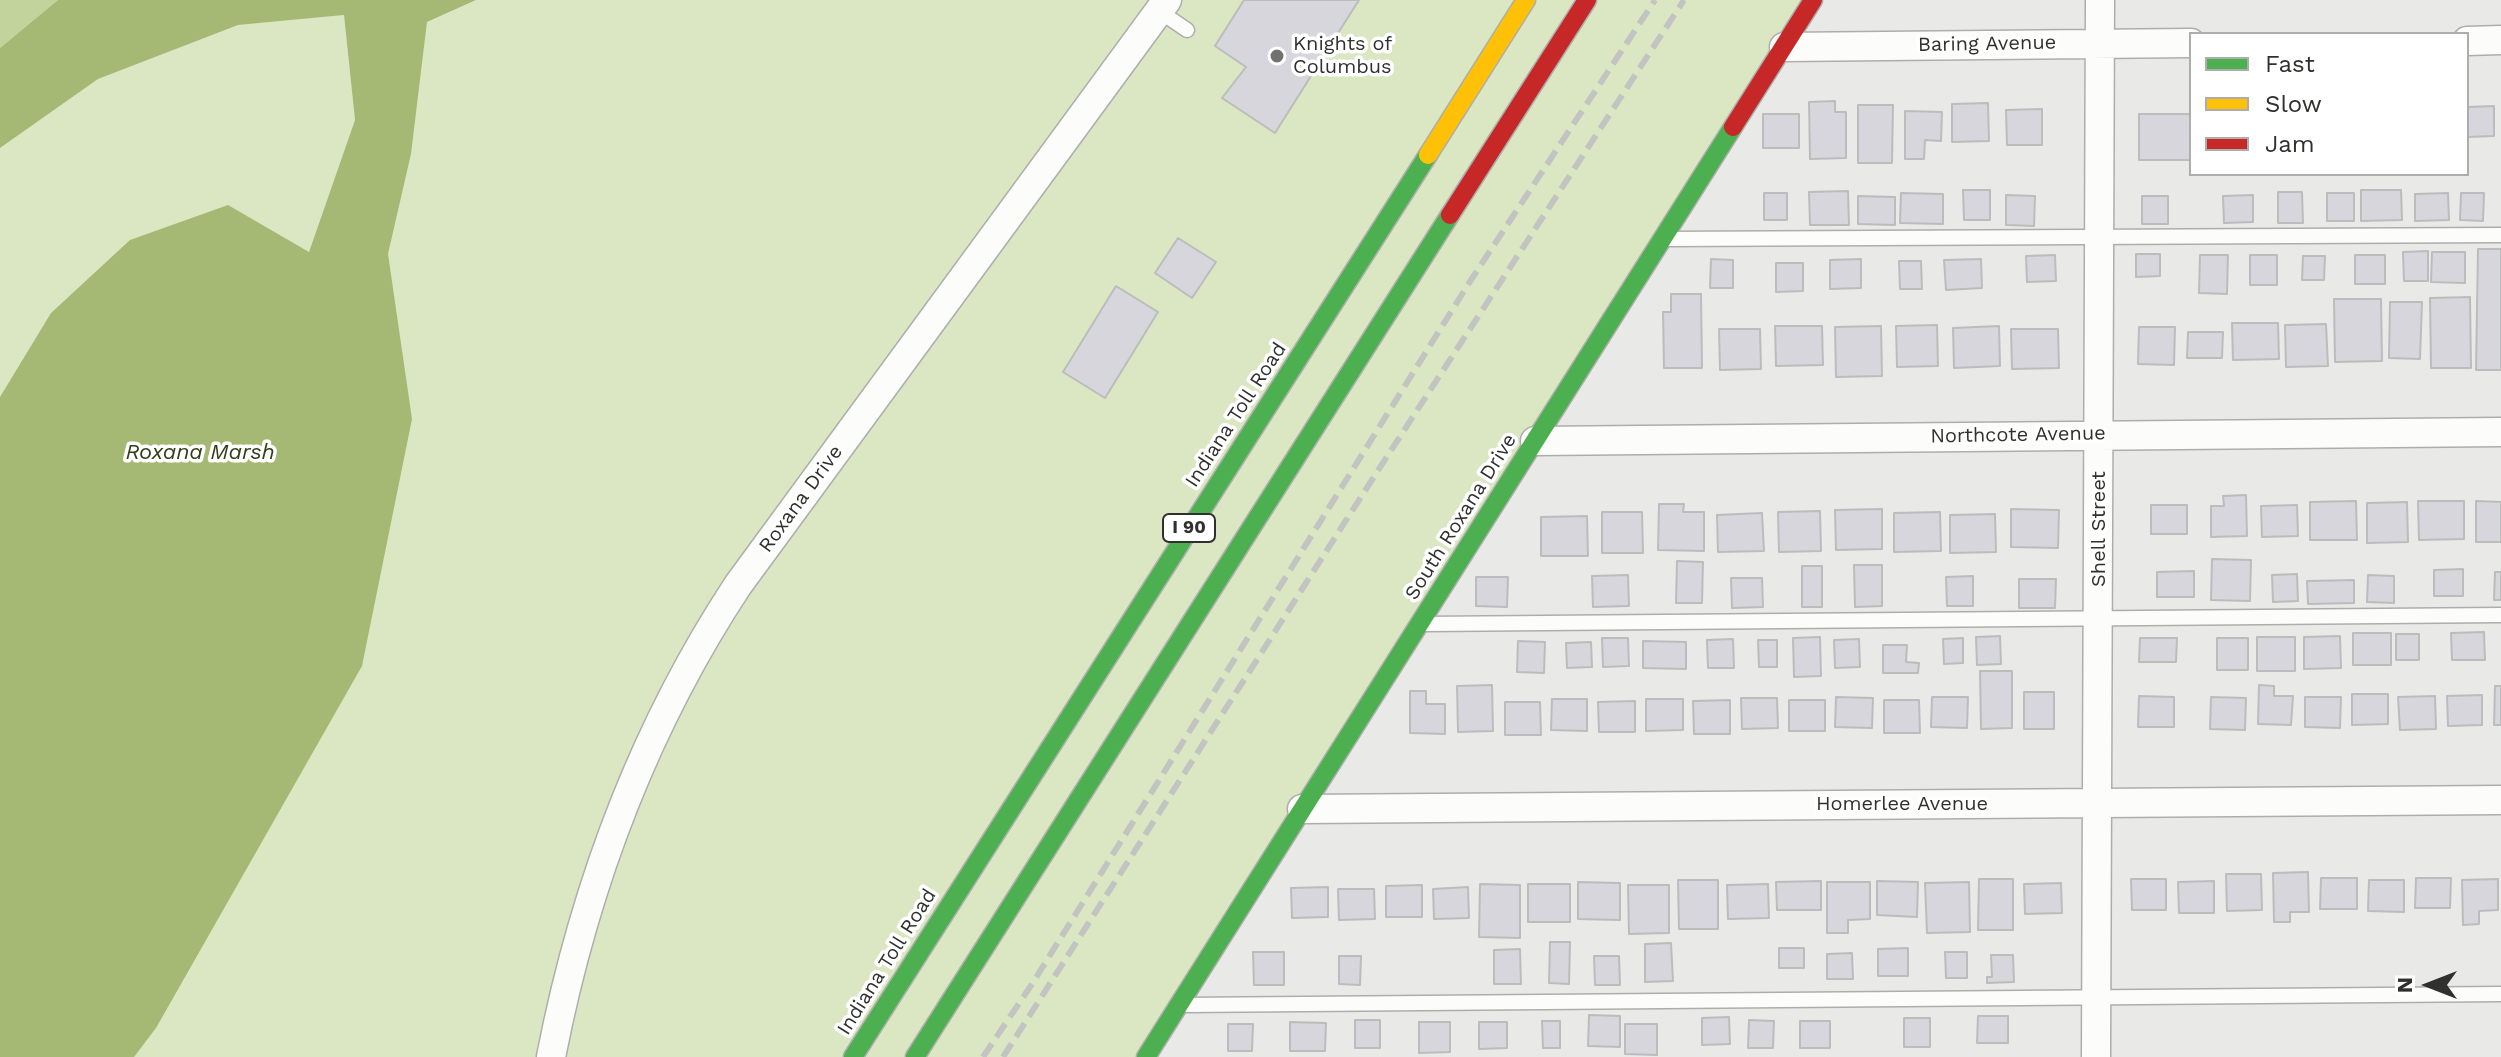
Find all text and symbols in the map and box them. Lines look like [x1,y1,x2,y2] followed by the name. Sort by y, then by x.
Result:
[1918,31,2056,57] street label: Baring Avenue
[1293,32,1392,79] place label: Knights of Columbus
[2189,32,2469,176] legend
[1268,47,1286,65] marker: Knights of Columbus
[2265,50,2315,78] text: Fast
[2265,90,2322,118] text: Slow
[2265,130,2315,158] text: Jam
[1180,338,1292,492] street label: Indiana Toll Road
[1930,421,2106,449] street label: Northcote Avenue
[1400,430,1522,604] street label: South Roxana Drive
[125,440,275,466] water label: Roxana Marsh
[754,441,848,557] street label: Roxana Drive
[2087,471,2111,587] street label: Shell Street
[1163,514,1215,542] road number: I 90
[1816,792,1988,816] street label: Homerlee Avenue
[832,885,942,1039] street label: Indiana Toll Road
[2389,945,2469,1025] north arrow
[2392,977,2417,993] text: N

